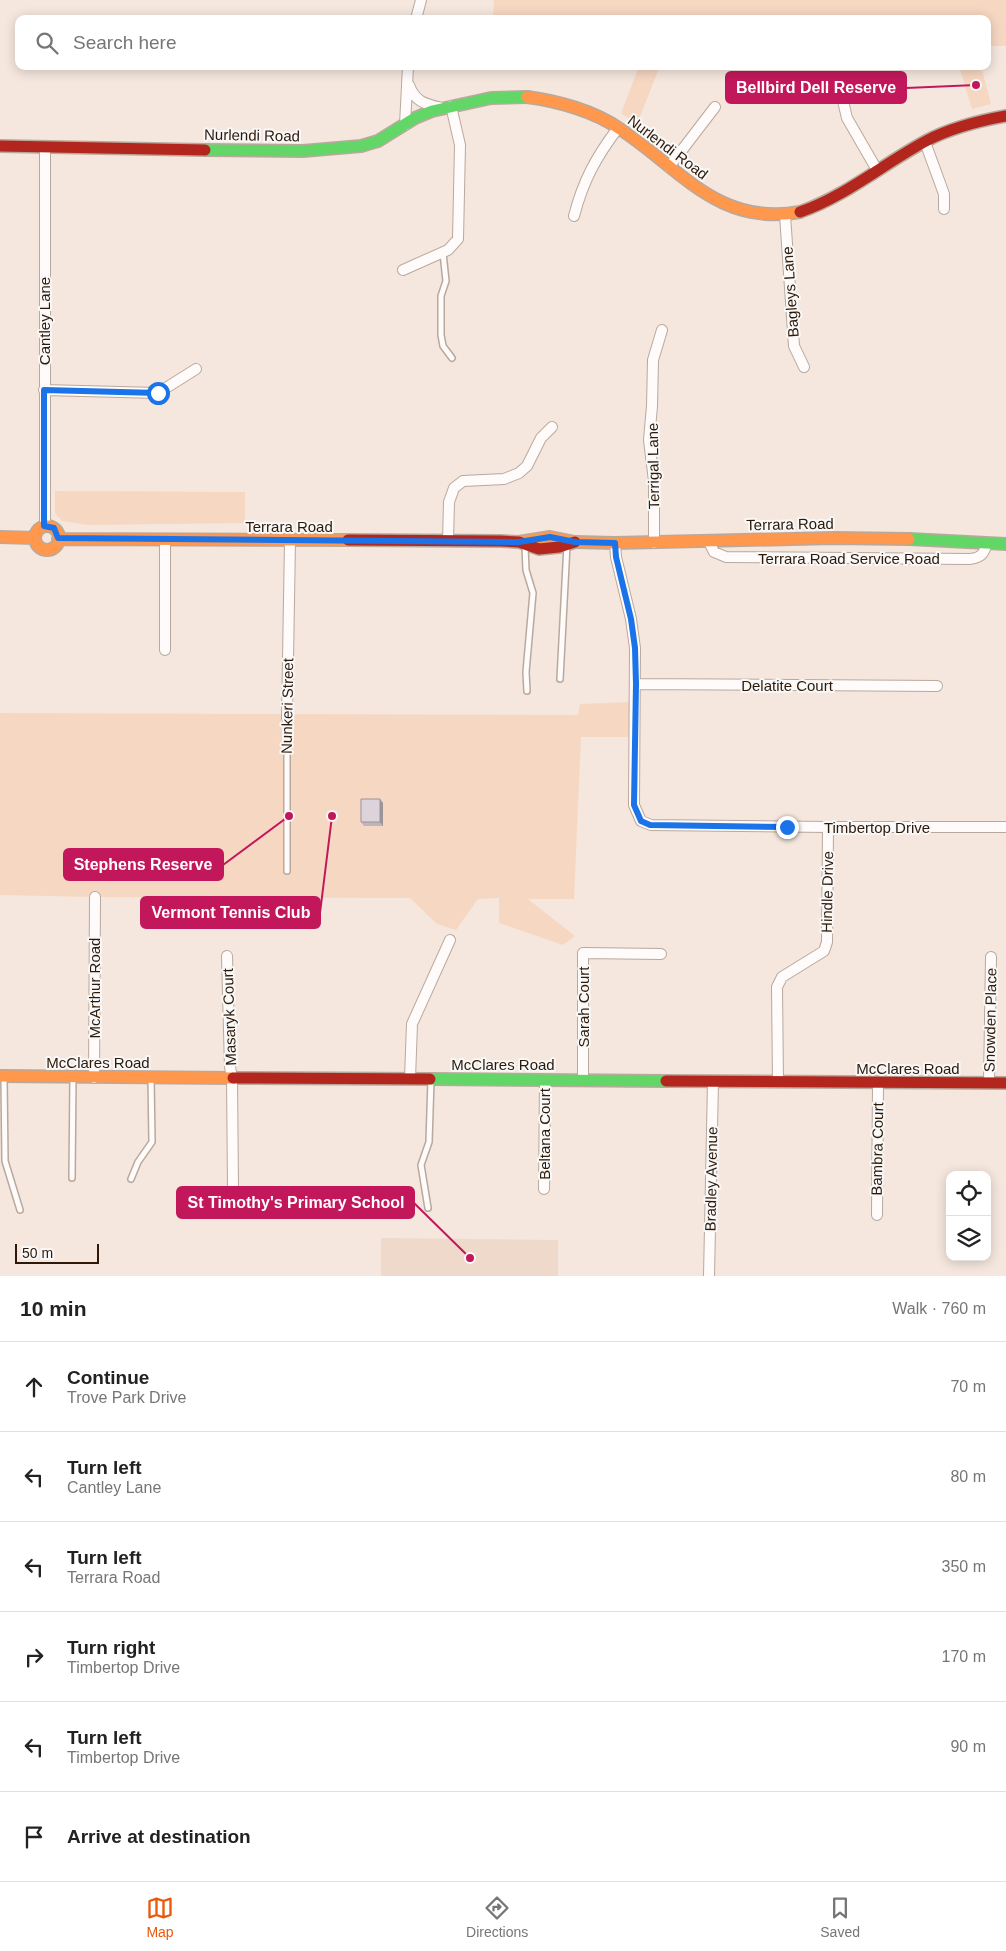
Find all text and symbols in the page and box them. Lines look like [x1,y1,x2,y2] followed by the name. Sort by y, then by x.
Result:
[15,15,991,70] search box
[33,29,61,57] icon: search
[73,32,177,53] text: Search here
[726,72,906,103] callout: Bellbird Dell Reserve
[736,79,896,96] text: Bellbird Dell Reserve
[625,111,711,183] street label: Nurlendi Road
[204,126,300,144] street label: Nurlendi Road
[778,246,802,338] street label: Bagleys Lane
[36,277,53,365] street label: Cantley Lane
[147,382,170,405] route start
[644,422,662,510] street label: Terrigal Lane
[746,515,834,533] street label: Terrara Road
[245,518,333,535] street label: Terrara Road
[758,550,940,567] street label: Terrara Road Service Road
[278,657,296,754] street label: Nunkeri Street
[741,677,834,694] street label: Delatite Court
[776,816,799,839] route end
[824,819,930,836] street label: Timbertop Drive
[64,849,223,880] callout: Stephens Reserve
[818,851,836,933] street label: Hindle Drive
[74,856,212,873] text: Stephens Reserve
[141,897,320,928] callout: Vermont Tennis Club
[152,904,311,921] text: Vermont Tennis Club
[86,938,103,1038] street label: McArthur Road
[575,966,592,1047] street label: Sarah Court
[219,967,239,1066] street label: Masaryk Court
[981,968,999,1072] street label: Snowden Place
[46,1054,150,1071] street label: McClares Road
[451,1056,555,1073] street label: McClares Road
[856,1060,960,1077] street label: McClares Road
[536,1087,553,1180] street label: Beltana Court
[868,1101,886,1196] street label: Bambra Court
[702,1126,720,1232] street label: Bradley Avenue
[946,1171,991,1261] map controls
[946,1171,991,1216] button: locate
[177,1187,414,1218] callout: St Timothy's Primary School
[188,1194,404,1211] text: St Timothy's Primary School
[946,1216,991,1261] button: layers
[15,1241,99,1264] scale bar
[22,1245,53,1261] text: 50 m
[20,1297,87,1320] text: 10 min
[892,1300,986,1317] text: Walk · 760 m
[67,1367,149,1388] text: Continue
[20,1373,48,1401] icon: ahead
[950,1378,986,1395] text: 70 m
[67,1389,186,1406] text: Trove Park Drive
[67,1457,142,1478] text: Turn left
[20,1463,48,1491] icon: left
[950,1468,986,1485] text: 80 m
[67,1479,161,1496] text: Cantley Lane
[67,1547,142,1568] text: Turn left
[20,1553,48,1581] icon: left
[942,1558,986,1575] text: 350 m
[67,1569,160,1586] text: Terrara Road
[67,1637,155,1658] text: Turn right
[20,1643,48,1671] icon: right
[942,1648,986,1665] text: 170 m
[67,1659,180,1676] text: Timbertop Drive
[67,1727,142,1748] text: Turn left
[20,1733,48,1761] icon: left
[950,1738,986,1755] text: 90 m
[67,1749,180,1766] text: Timbertop Drive
[20,1823,48,1851] icon: arrive
[67,1826,251,1847] text: Arrive at destination
[146,1894,174,1940] tab: Map
[466,1894,528,1940] tab: Directions
[820,1894,860,1940] tab: Saved

